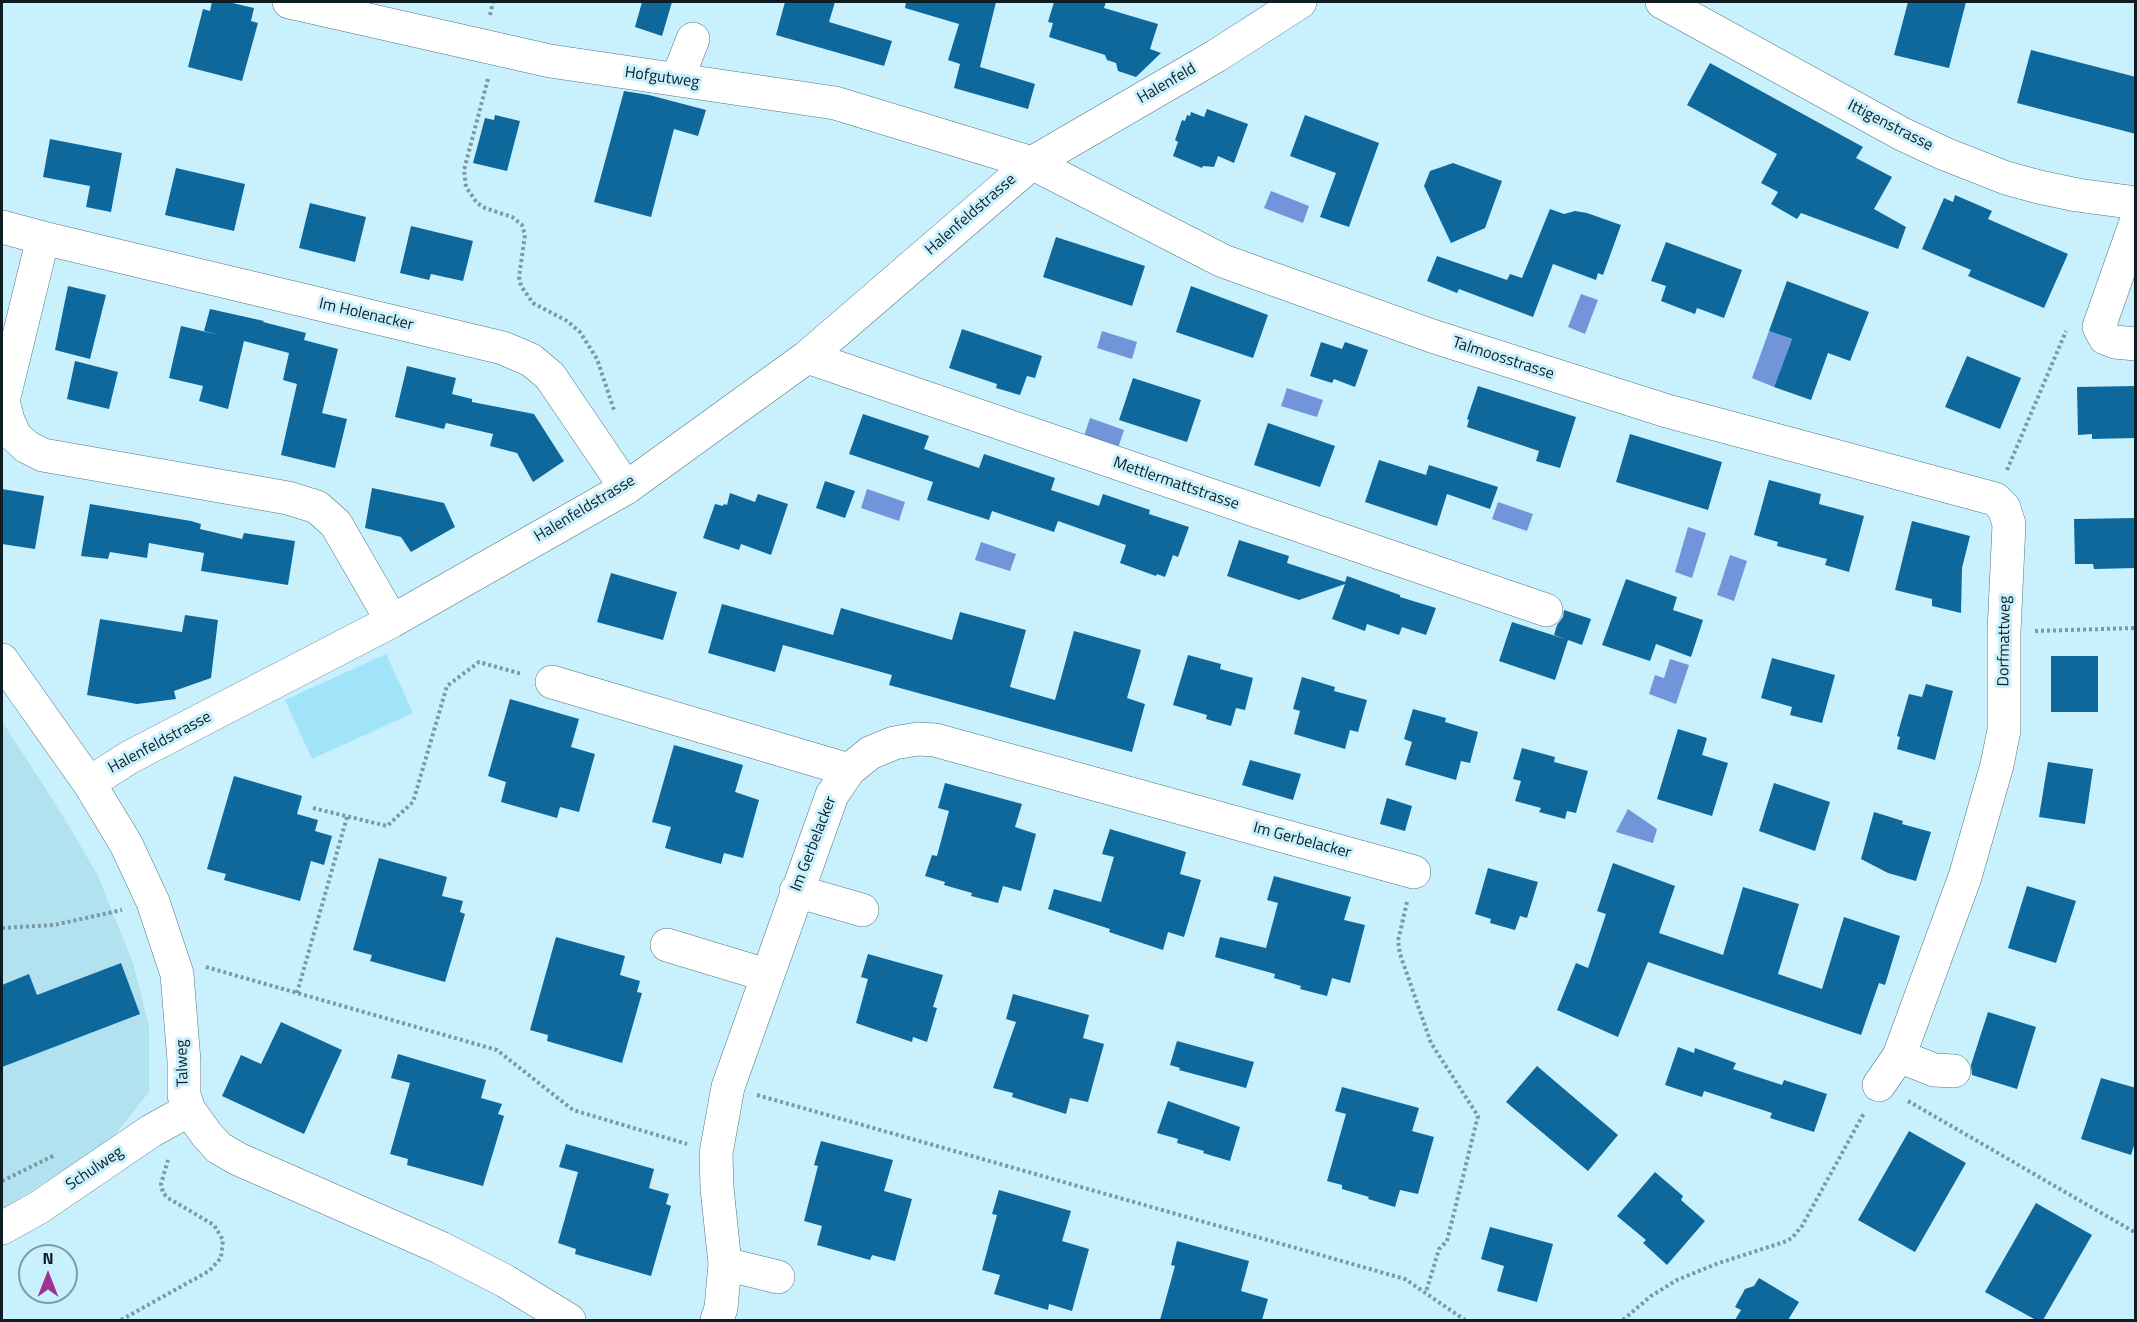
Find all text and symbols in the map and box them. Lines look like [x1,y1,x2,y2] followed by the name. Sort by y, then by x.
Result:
[1134,60,1200,108] street label: Halenfeld
[623,63,701,93] street label: Hofgutweg
[1844,96,1936,156] street label: Ittigenstrasse
[922,170,1020,260] street label: Halenfeldstrasse
[317,295,415,335] street label: Im Holenacker
[1450,333,1556,385] street label: Talmoosstrasse
[1110,453,1242,515] street label: Mettlermattstrasse
[531,471,639,547] street label: Halenfeldstrasse
[1995,596,2015,686] street label: Dorfmattweg
[105,708,215,778] street label: Halenfeldstrasse
[787,794,841,894] street label: Im Gerbelacker
[1251,819,1353,863] street label: Im Gerbelacker
[173,1039,193,1087] street label: Talweg
[63,1143,127,1195] street label: Schulweg
[18,1244,78,1304] north arrow
[42,1246,54,1270] text: N

